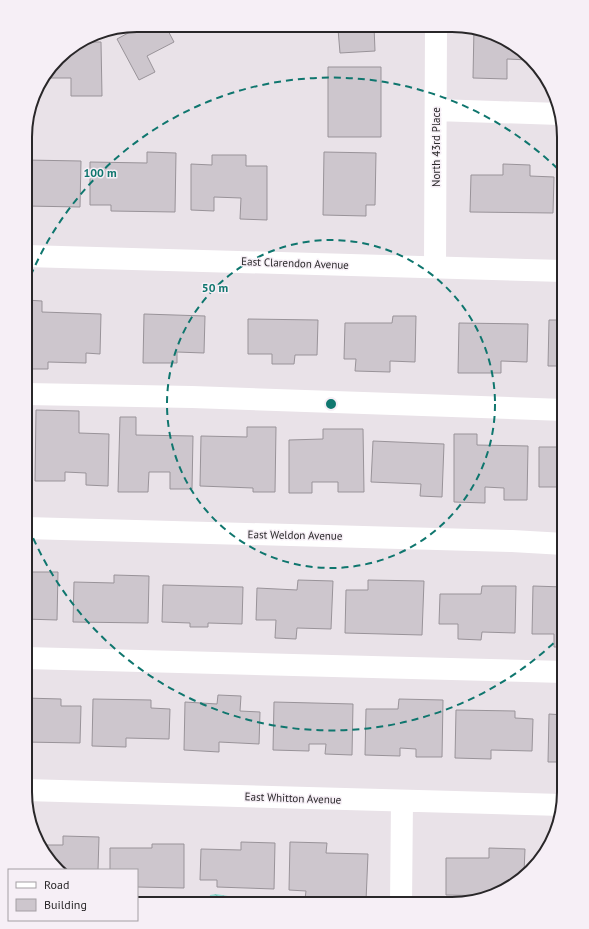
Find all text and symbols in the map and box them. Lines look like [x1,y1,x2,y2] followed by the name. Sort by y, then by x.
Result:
[429,107,443,187] street label: North 43rd Place
[83,165,117,180] text: 100 m
[241,254,349,272] street label: East Clarendon Avenue
[202,280,228,295] text: 50 m
[324,397,338,411] centre of rings
[248,527,343,543] street label: East Weldon Avenue
[244,789,342,807] street label: East Whitton Avenue
[8,869,138,921] legend
[44,877,69,892] text: Road
[44,897,87,912] text: Building

